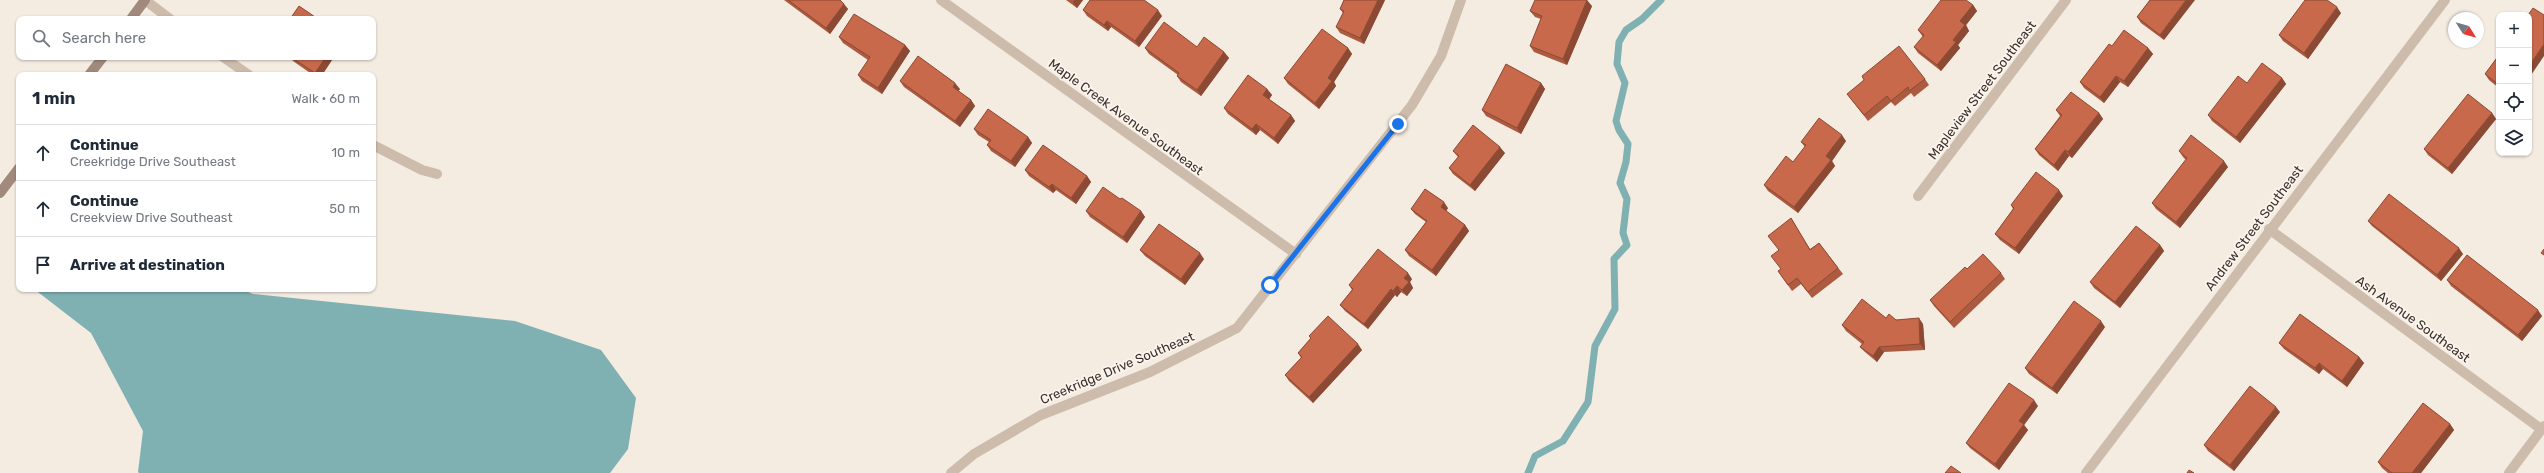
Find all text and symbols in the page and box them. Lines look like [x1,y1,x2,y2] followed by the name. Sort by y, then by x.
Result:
[2448,12,2484,48] north arrow
[2496,12,2532,156] map controls
[2496,12,2532,48] button: +
[16,16,376,60] search box
[1925,18,2039,162] street label: Mapleview Street Southeast
[30,27,52,49] icon: search
[62,29,146,47] text: Search here
[2496,48,2532,84] button: −
[1046,56,1206,178] street label: Maple Creek Avenue Southeast
[2496,84,2532,120] button: locate
[32,88,75,108] text: 1 min
[291,91,360,106] text: Walk · 60 m
[1389,115,1407,133] route end
[2496,120,2532,156] button: layers
[70,136,139,154] text: Continue
[32,142,54,164] icon: ahead
[331,145,360,160] text: 10 m
[70,154,236,169] text: Creekridge Drive Southeast
[2202,162,2306,294] street label: Andrew Street Southeast
[70,192,139,210] text: Continue
[32,198,54,220] icon: ahead
[329,201,360,216] text: 50 m
[70,210,233,225] text: Creekview Drive Southeast
[32,254,54,276] icon: arrive
[70,256,225,274] text: Arrive at destination
[2353,273,2473,365] street label: Ash Avenue Southeast
[1261,276,1279,294] route start
[1038,329,1197,408] street label: Creekridge Drive Southeast

